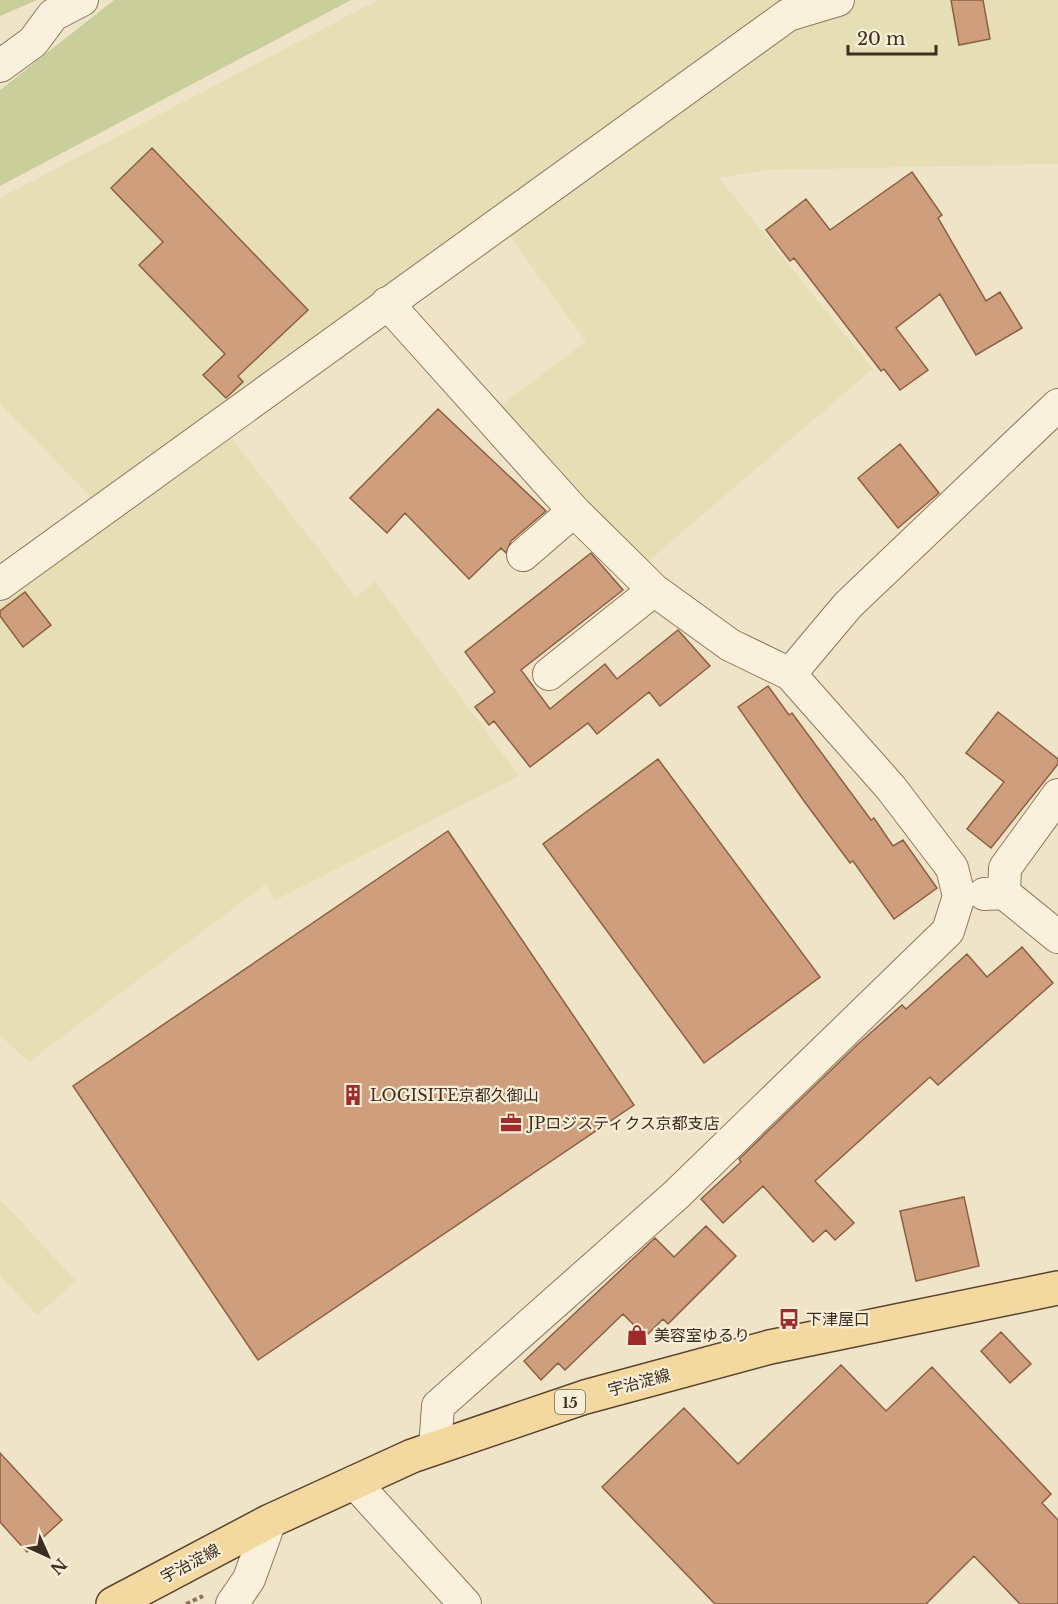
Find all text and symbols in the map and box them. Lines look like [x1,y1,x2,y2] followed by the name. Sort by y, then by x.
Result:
[848,18,936,56] scale bar
[857,28,905,50] text: 20 m
[341,1083,365,1107] building icon: LOGISITE京都久御山
[370,1085,539,1105] place label: LOGISITE京都久御山
[499,1111,523,1135] office icon: JPロジスティクス京都支店
[526,1113,720,1133] place label: JPロジスティクス京都支店
[777,1307,801,1331] bus stop icon: 下津屋口
[806,1309,870,1329] place label: 下津屋口
[625,1323,649,1347] shop icon: 美容室ゆるり
[654,1325,750,1345] place label: 美容室ゆるり
[605,1364,673,1400] street label: 宇治淀線
[555,1390,585,1414] road number: 15
[18,1526,78,1586] north arrow
[157,1539,223,1587] street label: 宇治淀線
[46,1554,71,1579] text: N

